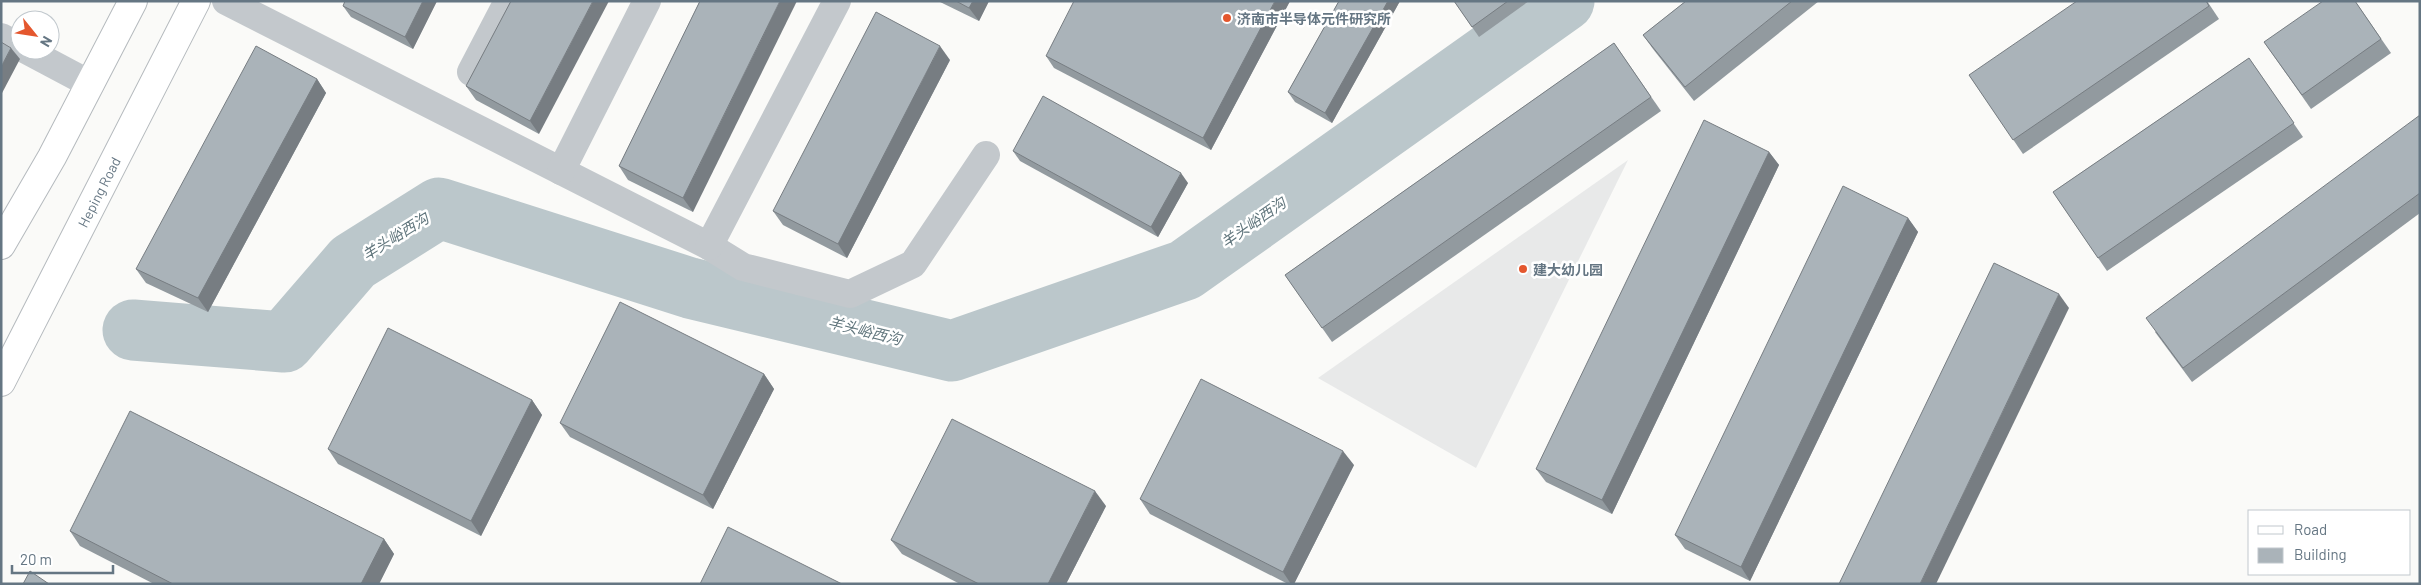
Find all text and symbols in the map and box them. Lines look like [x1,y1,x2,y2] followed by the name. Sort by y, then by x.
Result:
[10,10,60,60] north arrow
[1237,10,1391,27] place label: 济南市半导体元件研究所
[1221,12,1233,24] marker: 济南市半导体元件研究所
[37,33,56,50] text: N
[74,154,124,230] street label: Heping Road
[1217,192,1291,251] water label: 羊头峪西沟
[358,207,433,264] water label: 羊头峪西沟
[1533,261,1603,278] place label: 建大幼儿园
[1517,263,1529,275] marker: 建大幼儿园
[826,312,905,348] water label: 羊头峪西沟
[2248,510,2411,575] legend
[2294,520,2327,538] text: Road
[12,542,114,574] scale bar
[2294,545,2347,563] text: Building
[20,550,52,568] text: 20 m

